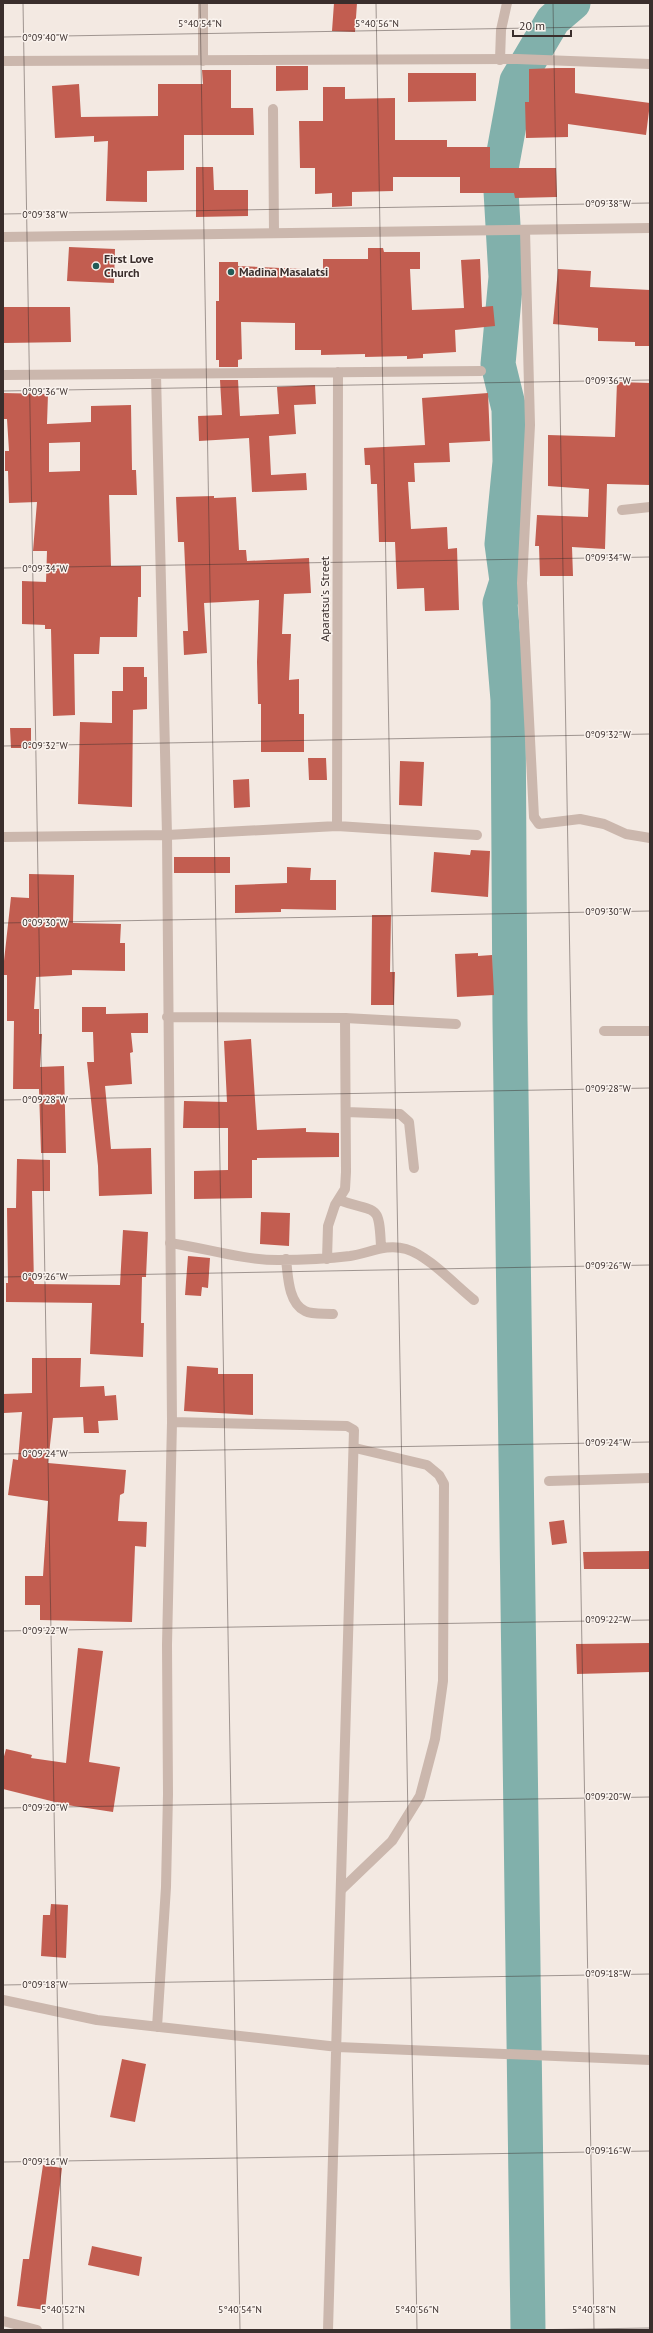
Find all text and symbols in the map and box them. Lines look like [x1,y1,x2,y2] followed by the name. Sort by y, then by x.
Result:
[513,12,571,38] scale bar
[178,17,222,30] text: 5°40'54"N
[355,17,399,30] text: 5°40'56"N
[519,18,545,33] text: 20 m
[22,31,69,44] text: 0°09'40"W
[585,197,632,210] text: 0°09'38"W
[22,208,69,221] text: 0°09'38"W
[104,251,154,280] place label: First Love Church
[91,261,101,271] marker: First Love Church
[239,264,328,279] place label: Madina Masalatsi
[226,267,236,277] marker: Madina Masalatsi
[585,374,632,387] text: 0°09'36"W
[22,385,69,398] text: 0°09'36"W
[585,551,632,564] text: 0°09'34"W
[317,556,332,642] street label: Aparatsu’s Street
[22,562,69,575] text: 0°09'34"W
[585,728,632,741] text: 0°09'32"W
[22,739,69,752] text: 0°09'32"W
[585,905,632,918] text: 0°09'30"W
[22,916,69,929] text: 0°09'30"W
[585,1082,632,1095] text: 0°09'28"W
[22,1093,69,1106] text: 0°09'28"W
[585,1259,632,1272] text: 0°09'26"W
[22,1270,69,1283] text: 0°09'26"W
[585,1436,632,1449] text: 0°09'24"W
[22,1447,69,1460] text: 0°09'24"W
[585,1613,632,1626] text: 0°09'22"W
[22,1624,69,1637] text: 0°09'22"W
[585,1790,632,1803] text: 0°09'20"W
[22,1801,69,1814] text: 0°09'20"W
[585,1967,632,1980] text: 0°09'18"W
[22,1978,69,1991] text: 0°09'18"W
[585,2144,632,2157] text: 0°09'16"W
[22,2155,69,2168] text: 0°09'16"W
[41,2303,85,2316] text: 5°40'52"N
[218,2303,262,2316] text: 5°40'54"N
[395,2303,439,2316] text: 5°40'56"N
[572,2303,616,2316] text: 5°40'58"N

